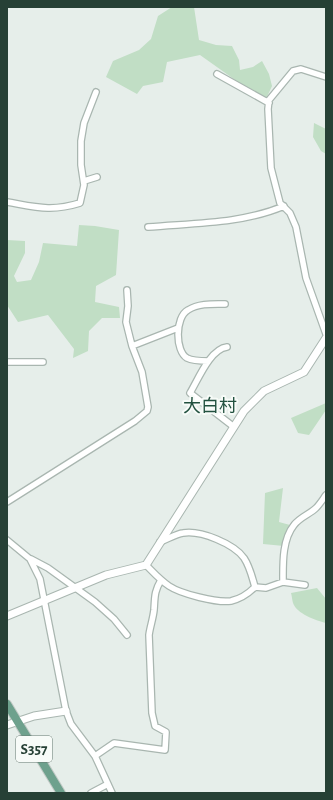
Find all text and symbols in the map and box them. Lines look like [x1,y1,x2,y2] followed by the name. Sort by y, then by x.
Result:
[183,396,237,416] district label: 大白村
[16,736,52,762] road number: S357

